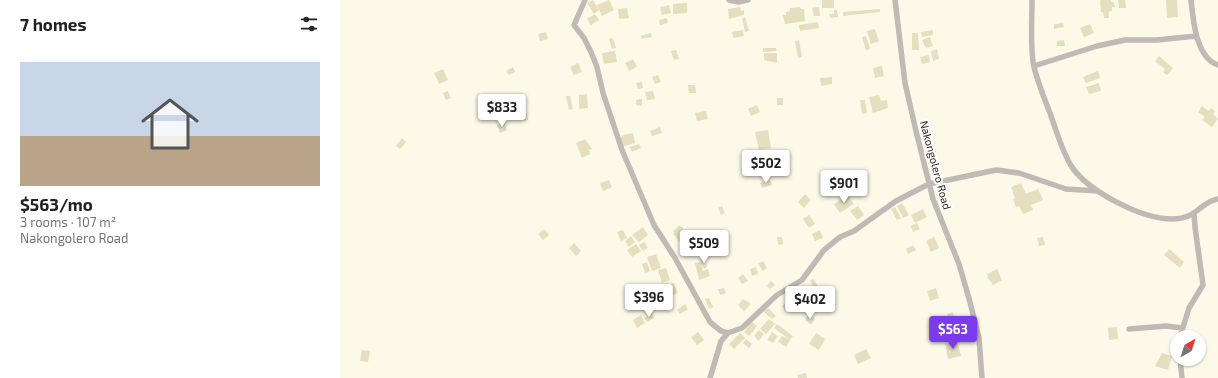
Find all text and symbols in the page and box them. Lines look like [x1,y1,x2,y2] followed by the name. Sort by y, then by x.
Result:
[298,13,320,35] icon: filters
[20,14,87,34] text: 7 homes
[134,88,206,160] icon: home
[478,94,526,128] pin: $833
[487,99,517,115] text: $833
[918,119,954,211] street label: Nakongolero Road
[742,150,790,184] pin: $502
[751,155,781,171] text: $502
[820,170,868,204] pin: $901
[829,175,859,191] text: $901
[20,194,93,214] text: $563/mo
[20,214,116,230] text: 3 rooms · 107 m²
[20,230,128,246] text: Nakongolero Road
[680,230,728,264] pin: $509
[689,235,719,251] text: $509
[625,284,673,318] pin: $396
[786,286,834,320] pin: $402
[634,289,664,305] text: $396
[794,291,826,307] text: $402
[929,316,977,350] pin: $563
[938,321,968,337] text: $563
[1170,330,1206,366] north arrow
[1170,330,1206,366] map controls

